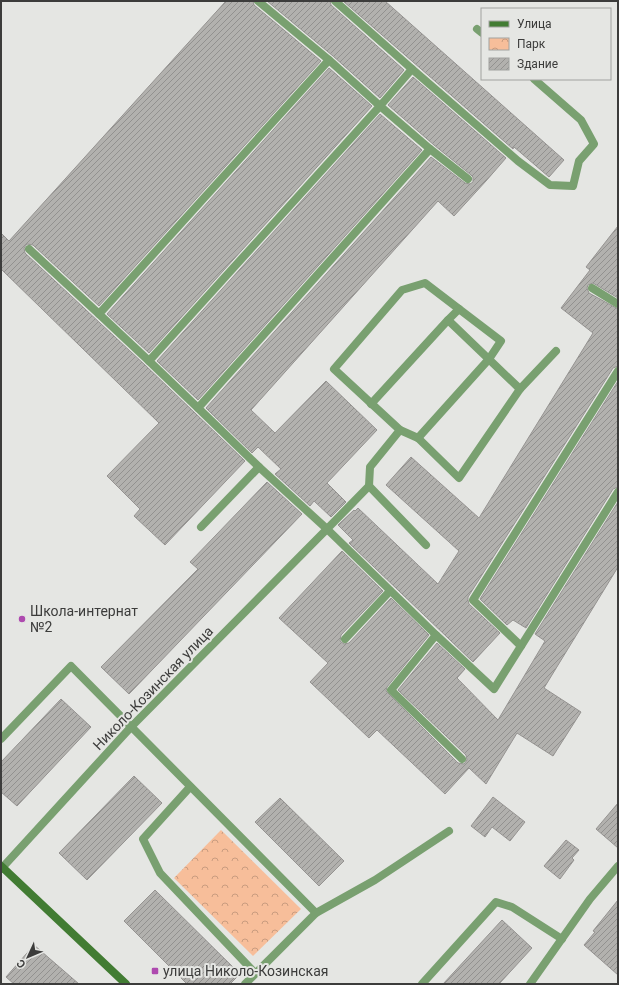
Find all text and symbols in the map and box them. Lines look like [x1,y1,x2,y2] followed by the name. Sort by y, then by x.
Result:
[481,8,611,80] legend
[517,17,552,31] text: Улица
[517,37,546,51] text: Парк
[517,57,558,71] text: Здание
[30,603,138,635] place label: Школа-интернат №2
[17,614,27,624] marker: Школа-интернат №2
[90,623,216,753] street label: Николо-Козинская улица
[8,937,48,977] north arrow
[14,956,28,971] text: С
[163,963,328,979] place label: улица Николо-Козинская
[150,966,160,976] marker: улица Николо-Козинская

